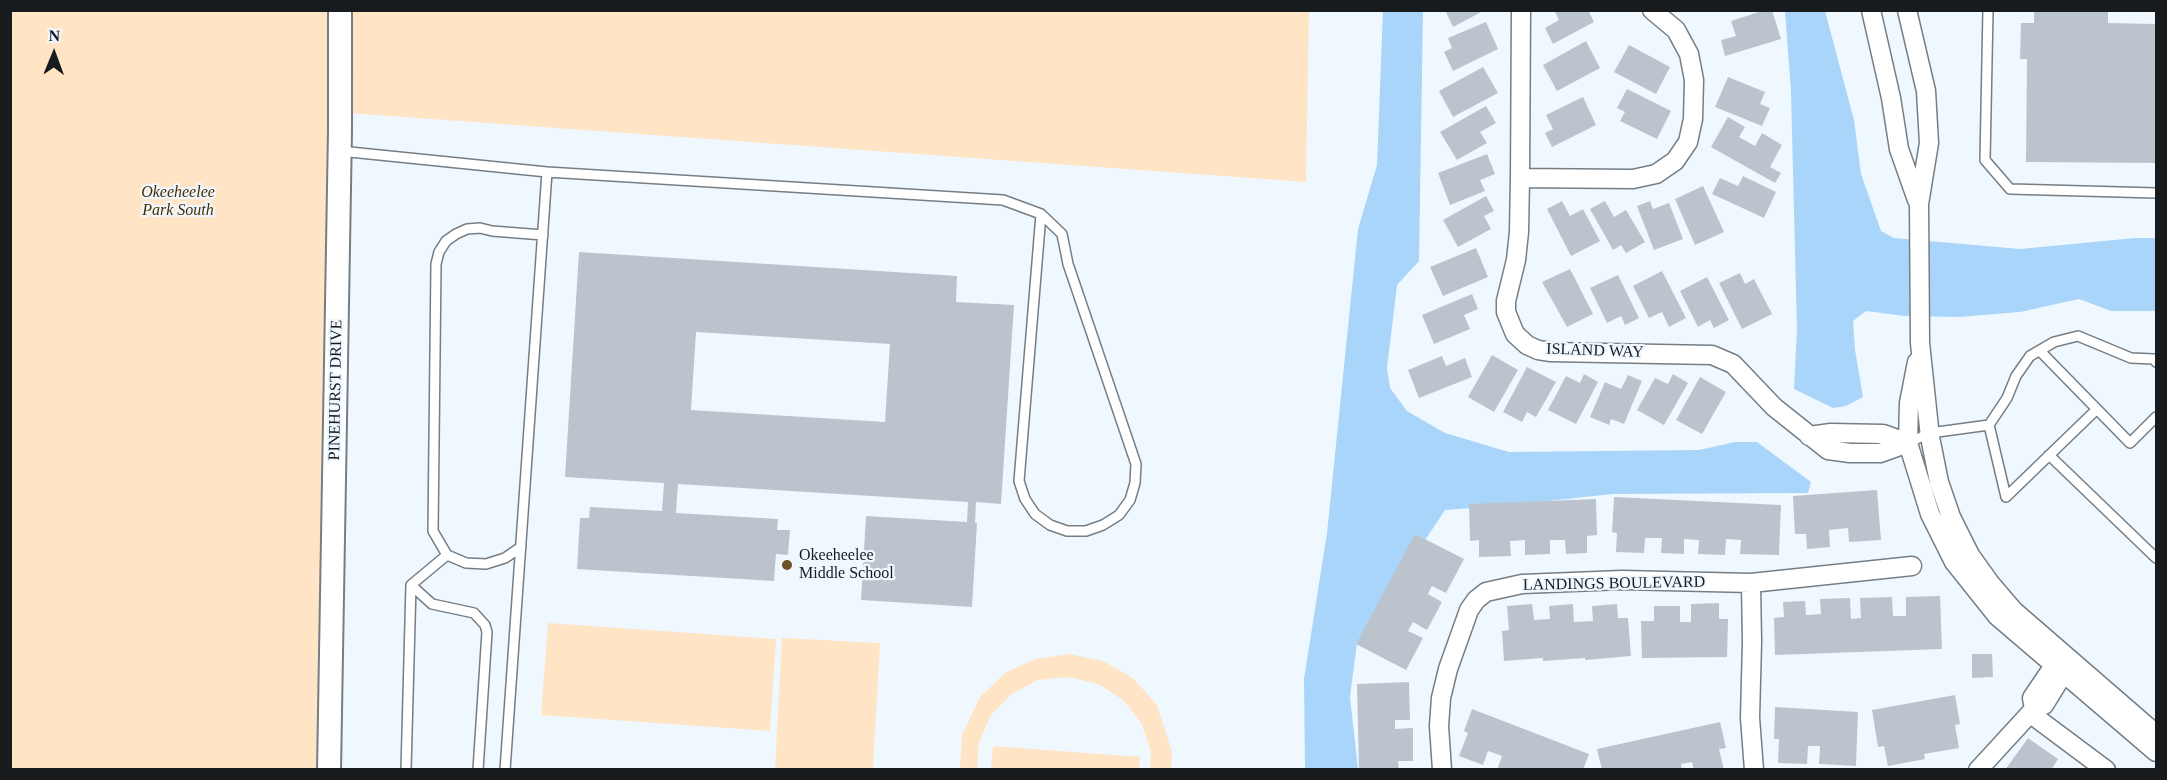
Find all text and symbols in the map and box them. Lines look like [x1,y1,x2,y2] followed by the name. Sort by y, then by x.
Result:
[24,24,84,84] north arrow
[48,27,60,44] text: N
[141,183,215,221] park label: Okeeheelee Park South
[325,319,347,461] street label: PINEHURST DRIVE
[1546,340,1644,362] street label: ISLAND WAY
[799,546,894,584] place label: Okeeheelee Middle School
[780,558,794,572] marker: Okeeheelee Middle School
[1523,573,1705,595] street label: LANDINGS BOULEVARD

